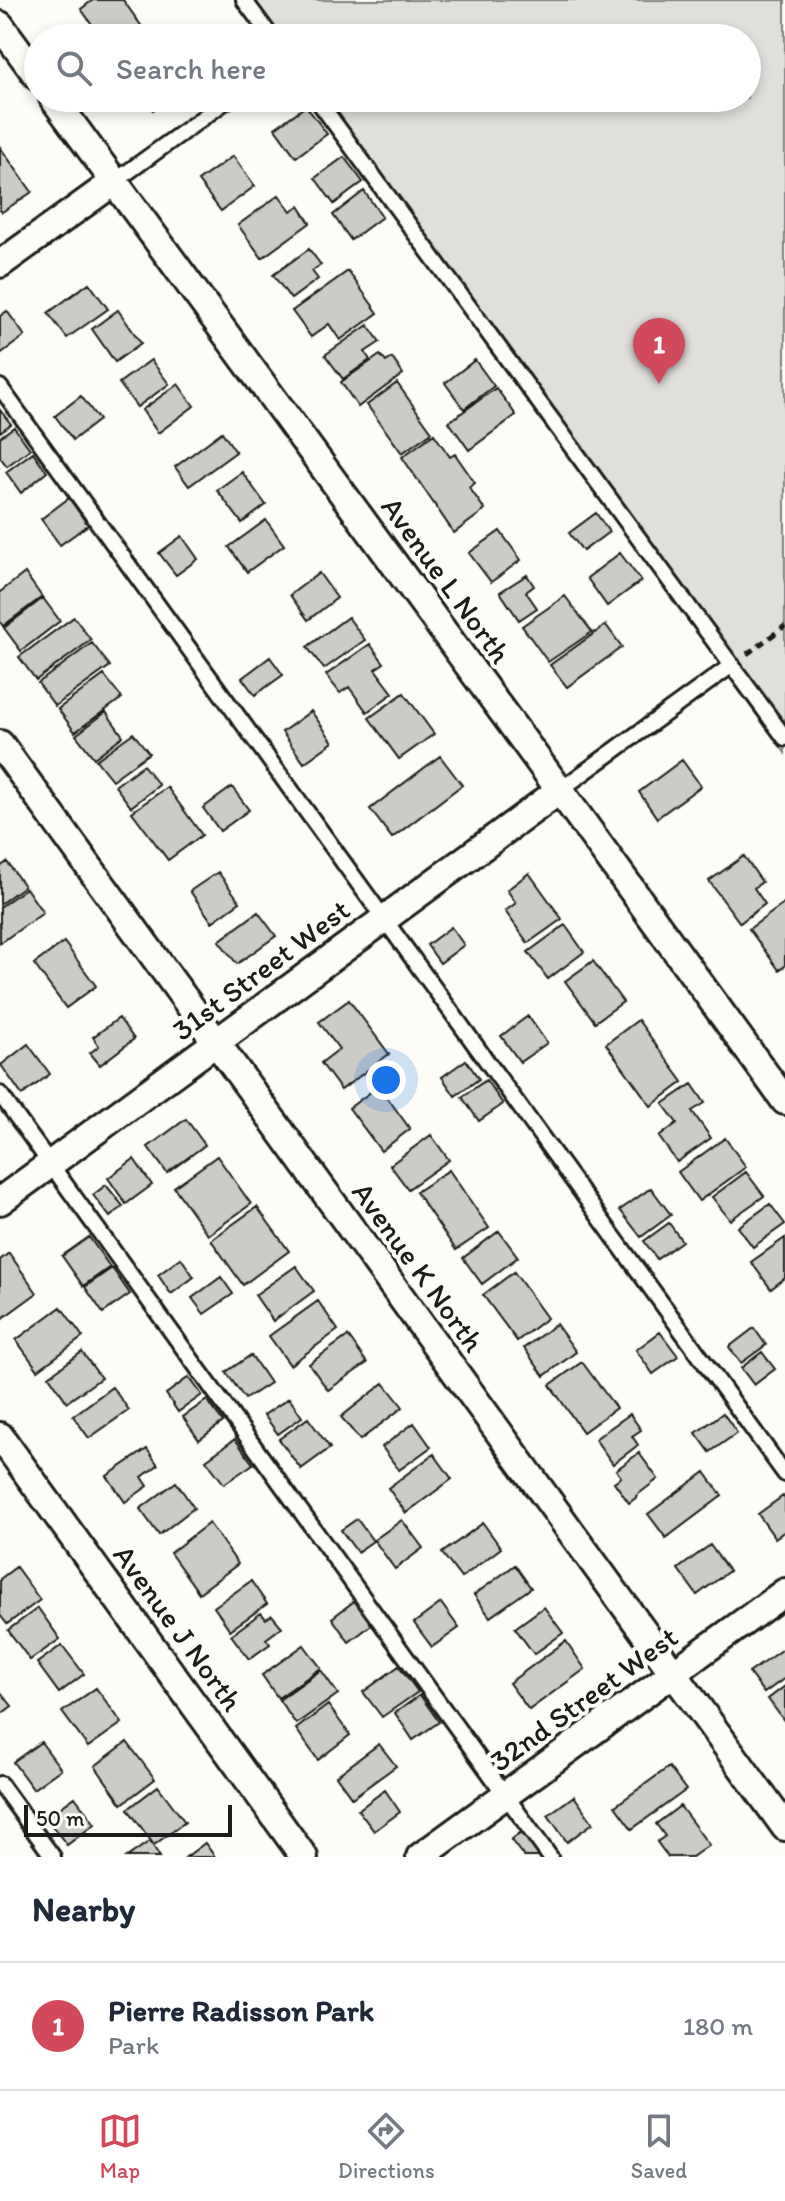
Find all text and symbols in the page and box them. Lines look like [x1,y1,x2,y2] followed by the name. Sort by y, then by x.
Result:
[24,24,761,112] search box
[52,46,96,90] icon: search
[116,50,266,87] text: Search here
[633,318,685,384] pin: 1
[373,489,519,670] street label: Avenue L North
[164,891,357,1048] street label: 31st Street West
[366,1060,406,1100] your location
[344,1174,493,1359] street label: Avenue K North
[106,1537,251,1718] street label: Avenue J North
[482,1618,685,1779] street label: 32nd Street West
[24,1801,232,1837] scale bar
[36,1805,85,1832] text: 50 m
[32,1889,135,1930] text: Nearby
[108,1992,374,2029] text: Pierre Radisson Park
[52,2010,64,2042] text: 1
[683,2010,753,2042] text: 180 m
[108,2029,159,2061] text: Park
[98,2109,142,2184] tab: Map
[338,2109,435,2184] tab: Directions
[631,2109,687,2184] tab: Saved

